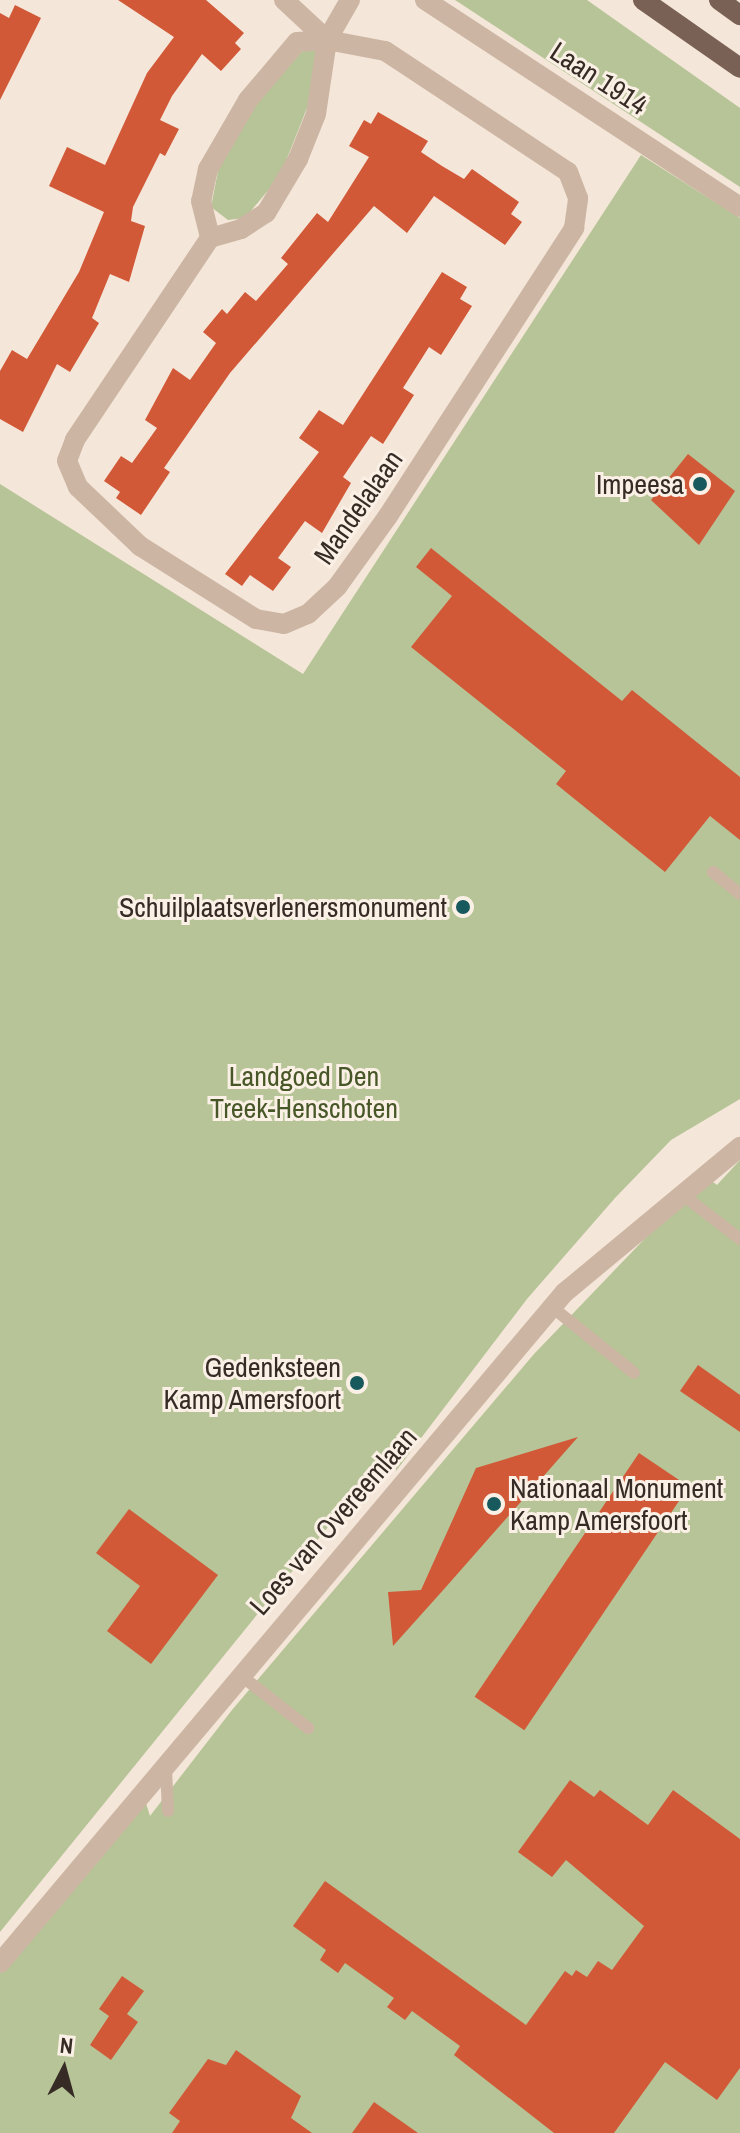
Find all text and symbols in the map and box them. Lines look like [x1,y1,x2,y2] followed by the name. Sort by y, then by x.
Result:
[544,34,654,122] street label: Laan 1914
[307,444,409,570] street label: Mandelalaan
[596,467,684,501] place label: Impeesa
[691,475,709,493] marker: Impeesa
[119,890,447,924] place label: Schuilplaatsverlenersmonument
[454,898,472,916] marker: Schuilplaatsverlenersmonument
[210,1059,398,1125] park label: Landgoed Den Treek-Henschoten
[162,1350,341,1416] place label: Gedenksteen Kamp Amersfoort
[348,1374,366,1392] marker: Gedenksteen Kamp Amersfoort
[242,1420,424,1622] street label: Loes van Overeemlaan
[510,1471,723,1537] place label: Nationaal Monument Kamp Amersfoort
[485,1495,503,1513] marker: Nationaal Monument Kamp Amersfoort
[24,2029,104,2109] north arrow
[58,2030,75,2061] text: N

